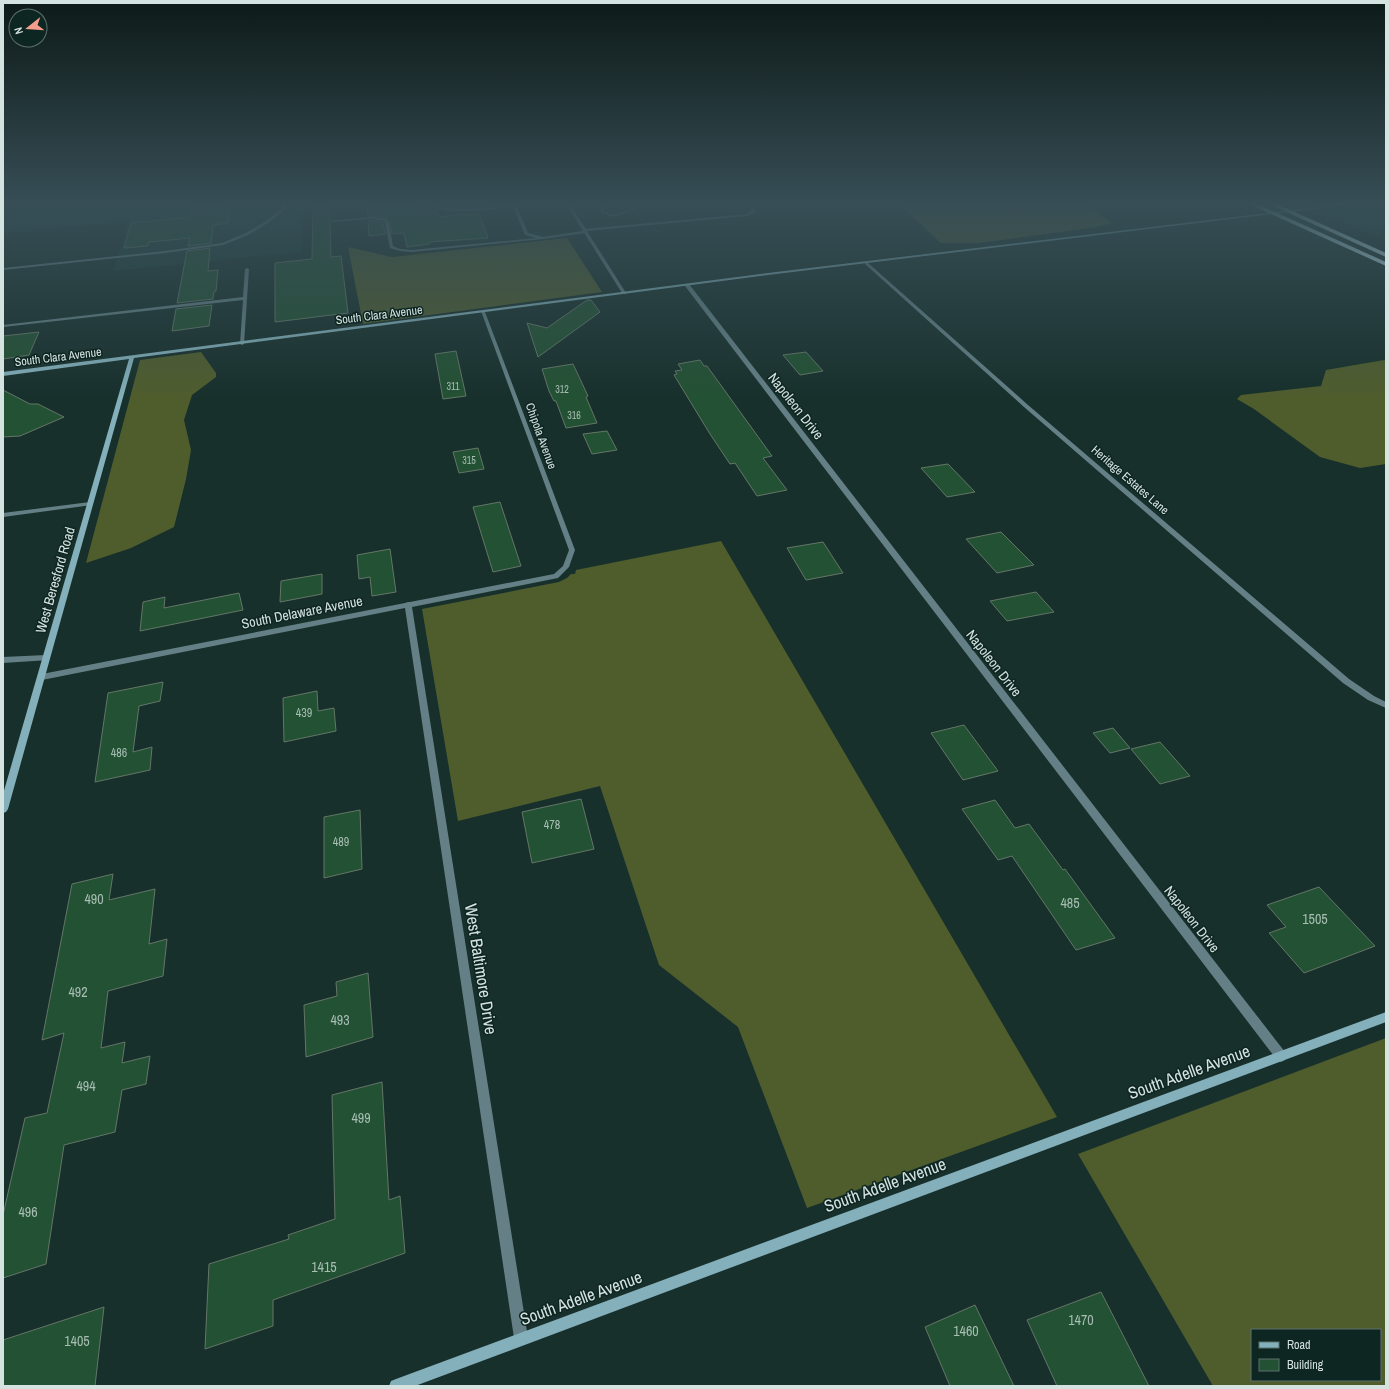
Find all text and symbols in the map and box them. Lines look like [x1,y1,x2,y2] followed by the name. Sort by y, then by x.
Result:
[8,8,48,48] north arrow
[11,26,26,36] text: N
[335,302,423,328] street label: South Clara Avenue
[14,344,102,370] street label: South Clara Avenue
[764,369,828,443] street label: Napoleon Drive
[446,380,460,393] house number: 311
[555,383,569,396] house number: 312
[522,401,560,471] street label: Chipola Avenue
[567,409,581,422] house number: 316
[1088,442,1172,518] street label: Heritage Estates Lane
[462,454,476,467] house number: 315
[31,525,79,635] street label: West Beresford Road
[240,591,364,633] street label: South Delaware Avenue
[962,626,1026,700] street label: Napoleon Drive
[296,705,312,721] house number: 439
[111,745,127,761] house number: 486
[544,817,560,833] house number: 478
[333,834,349,850] house number: 489
[1160,882,1224,956] street label: Napoleon Drive
[84,890,104,908] house number: 490
[1060,894,1080,912] house number: 485
[460,902,503,1036] street label: West Baltimore Drive
[1302,910,1328,928] house number: 1505
[68,983,88,1001] house number: 492
[330,1011,350,1029] house number: 493
[1125,1039,1253,1104] street label: South Adelle Avenue
[76,1077,96,1095] house number: 494
[351,1109,371,1127] house number: 499
[821,1152,949,1217] street label: South Adelle Avenue
[18,1203,38,1221] house number: 496
[311,1258,337,1276] house number: 1415
[517,1265,645,1330] street label: South Adelle Avenue
[1068,1311,1094,1329] house number: 1470
[953,1322,979,1340] house number: 1460
[1251,1329,1381,1381] legend
[64,1332,90,1350] house number: 1405
[1287,1337,1311,1353] text: Road
[1287,1357,1324,1373] text: Building

